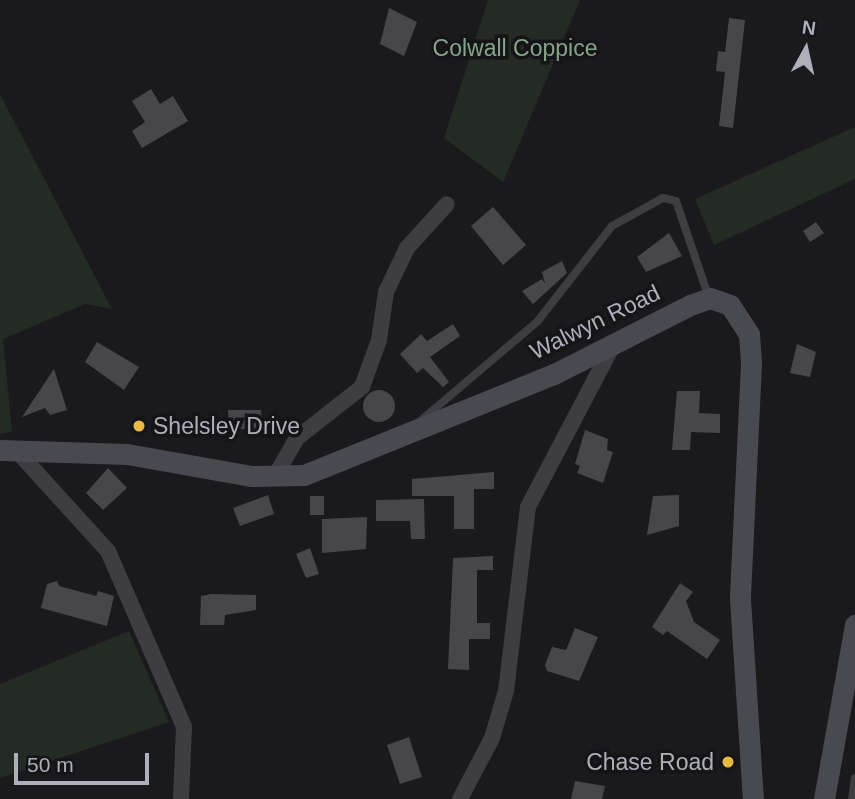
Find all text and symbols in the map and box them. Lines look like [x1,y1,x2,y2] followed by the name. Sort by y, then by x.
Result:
[771,14,841,84] north arrow
[801,16,817,39] text: N
[433,34,597,62] park label: Colwall Coppice
[526,279,664,365] street label: Walwyn Road
[153,412,300,440] place label: Shelsley Drive
[131,418,147,434] marker: Shelsley Drive
[18,740,152,784] scale bar
[586,748,714,776] place label: Chase Road
[27,753,74,776] text: 50 m
[720,754,736,770] marker: Chase Road

